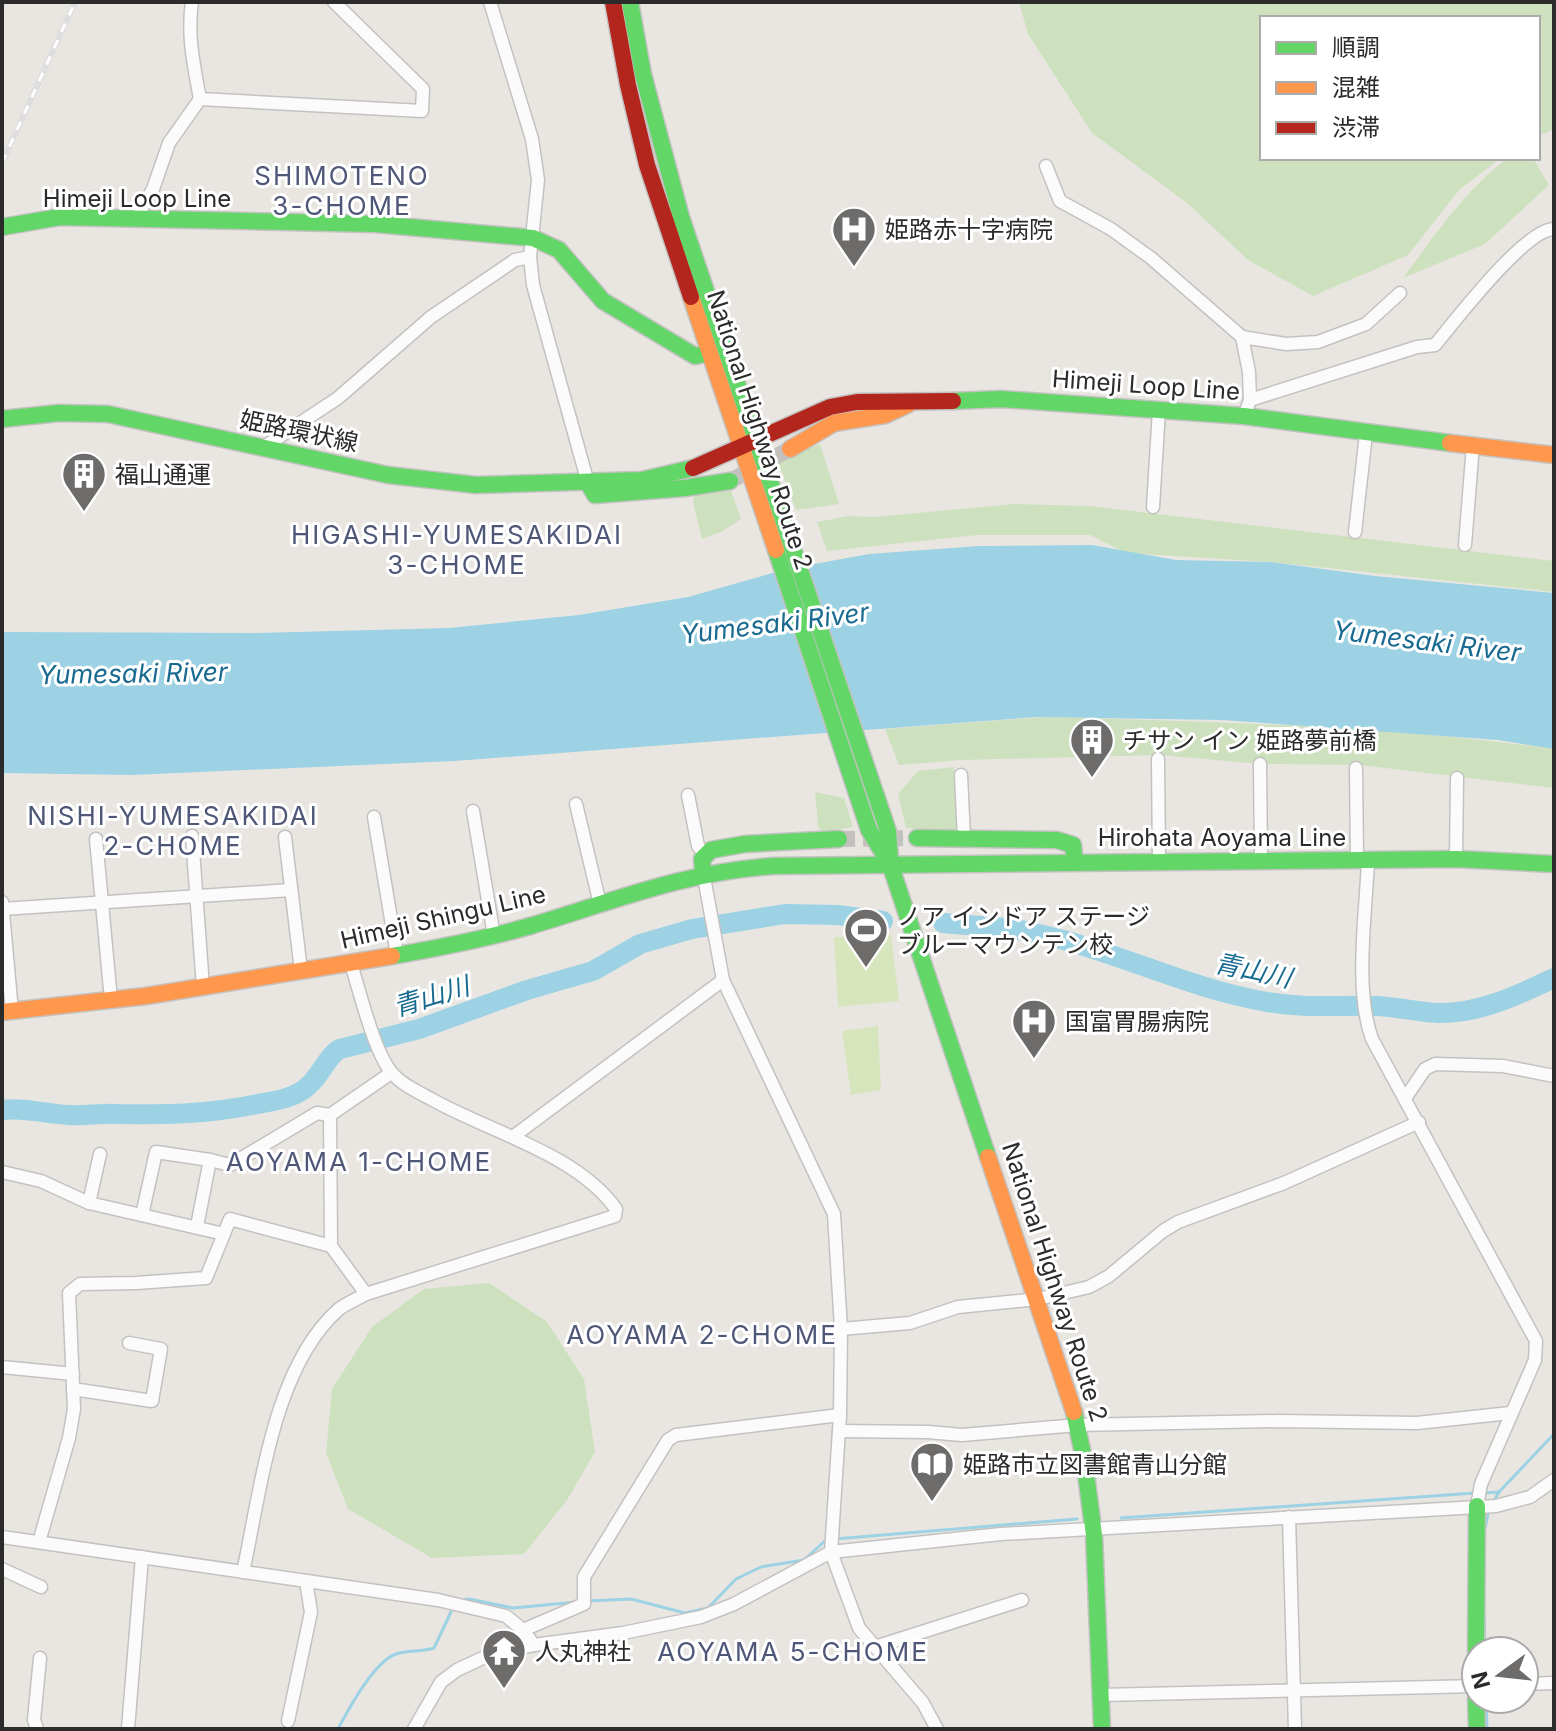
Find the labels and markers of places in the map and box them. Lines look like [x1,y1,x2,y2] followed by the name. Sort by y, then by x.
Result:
[830,205,878,268] hospital icon: 姫路赤十字病院
[885,215,1053,244] place label: 姫路赤十字病院
[60,450,108,513] building icon: 福山通運
[115,460,211,489] place label: 福山通運
[1068,716,1116,779] building icon: チサン イン 姫路夢前橋
[1123,726,1377,755] place label: チサン イン 姫路夢前橋
[897,902,1150,959] place label: ノア インドア ステージ ブルーマウンテン校
[842,906,890,969] sports icon: ノア インドア ステージ ブルーマウンテン校
[1010,997,1058,1060] hospital icon: 国富胃腸病院
[1065,1007,1209,1036] place label: 国富胃腸病院
[908,1440,956,1503] library icon: 姫路市立図書館青山分館
[963,1450,1227,1479] place label: 姫路市立図書館青山分館
[480,1627,528,1690] temple icon: 人丸神社
[535,1637,631,1666] place label: 人丸神社

